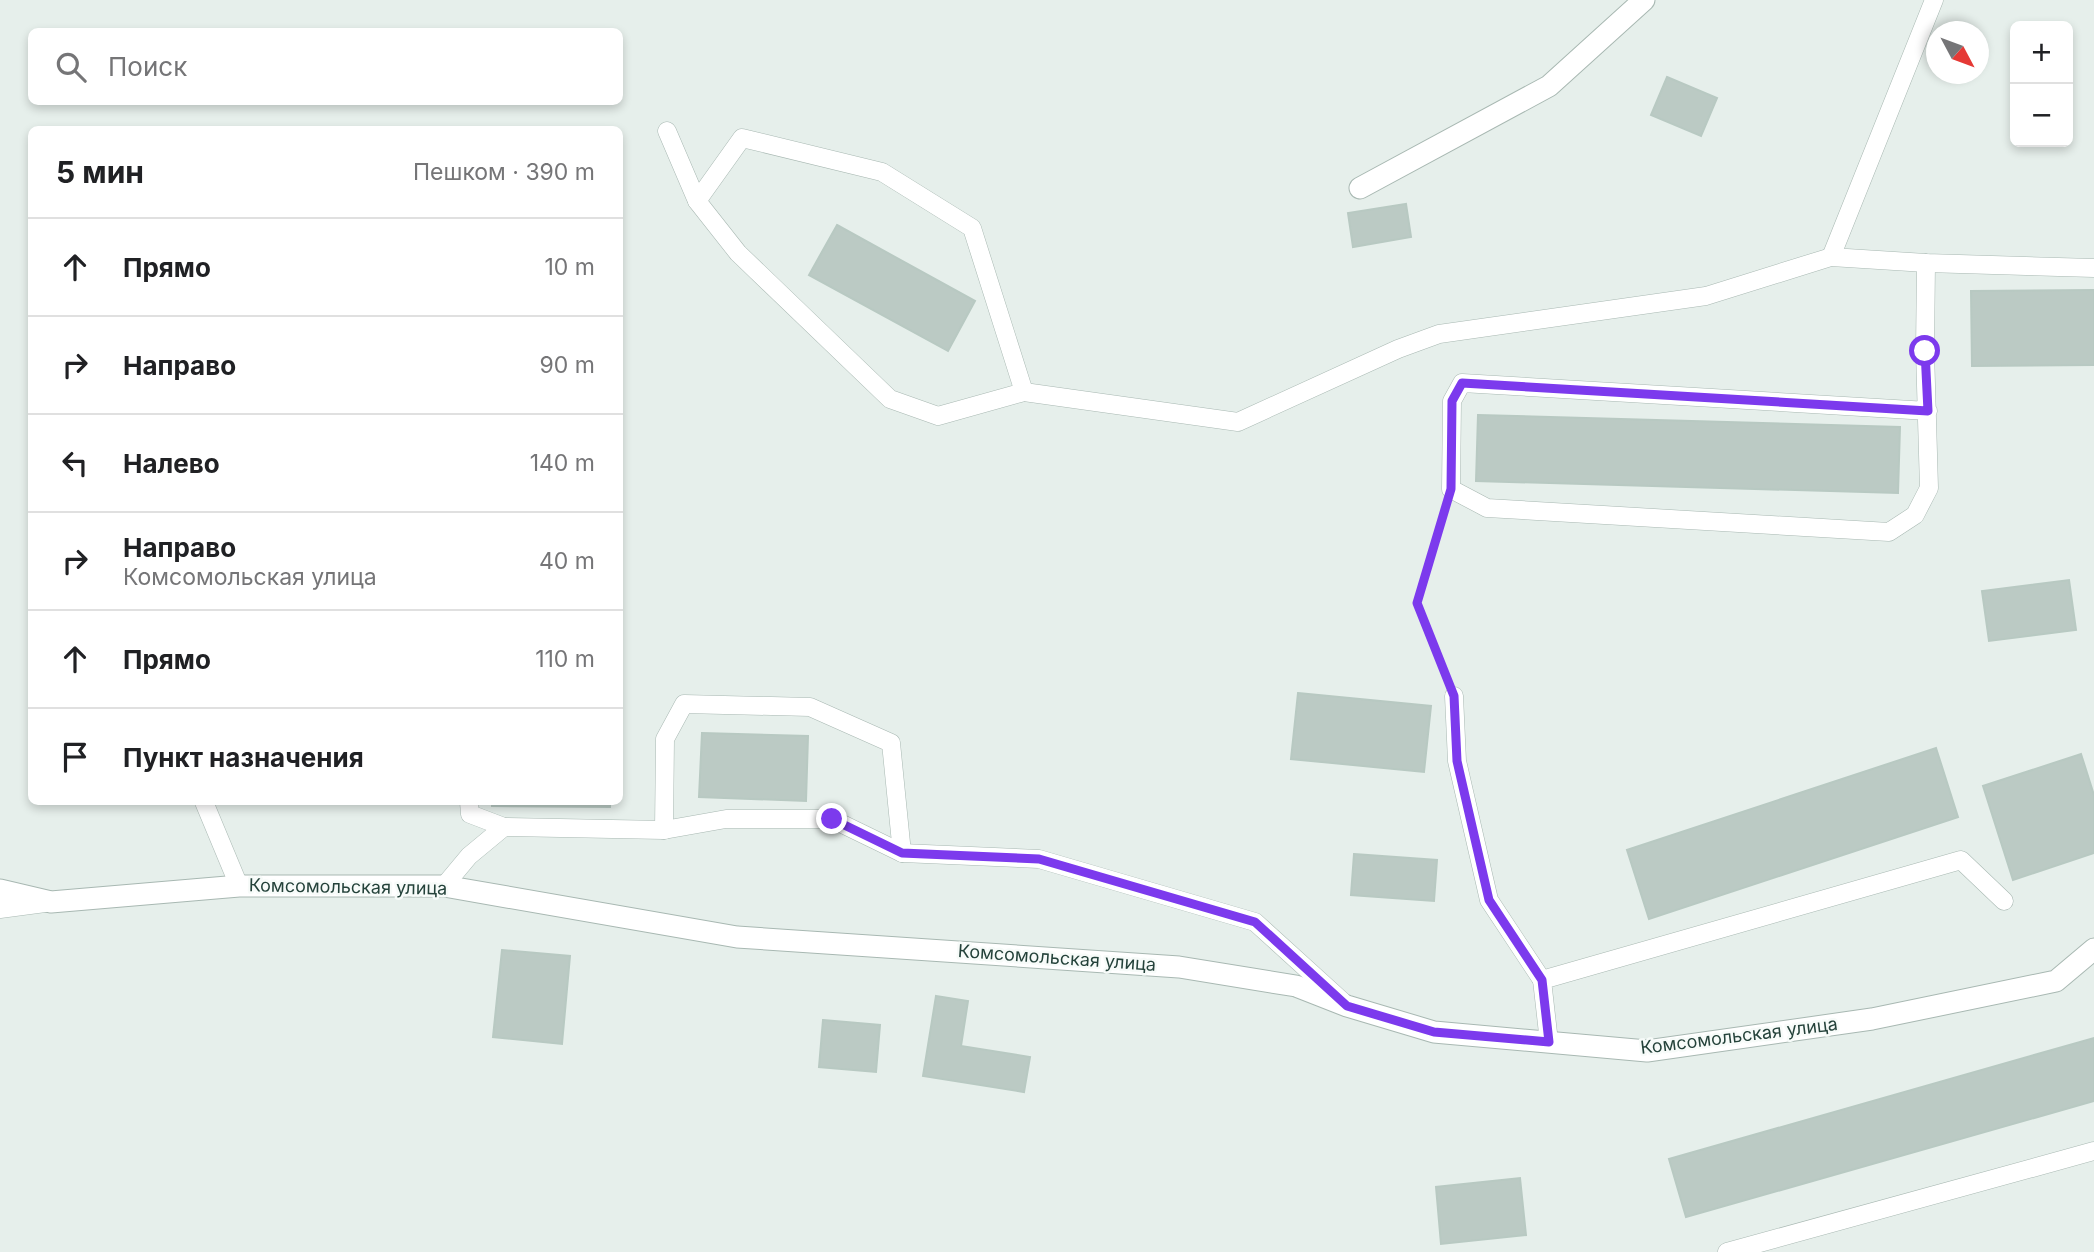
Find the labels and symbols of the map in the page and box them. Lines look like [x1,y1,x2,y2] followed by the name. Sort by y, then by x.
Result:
[1926,21,1989,84] north arrow
[1909,335,1940,366] route start
[816,803,847,834] route end
[249,874,447,899] street label: Комсомольская улица
[957,940,1157,975] street label: Комсомольская улица
[1639,1013,1839,1058] street label: Комсомольская улица

